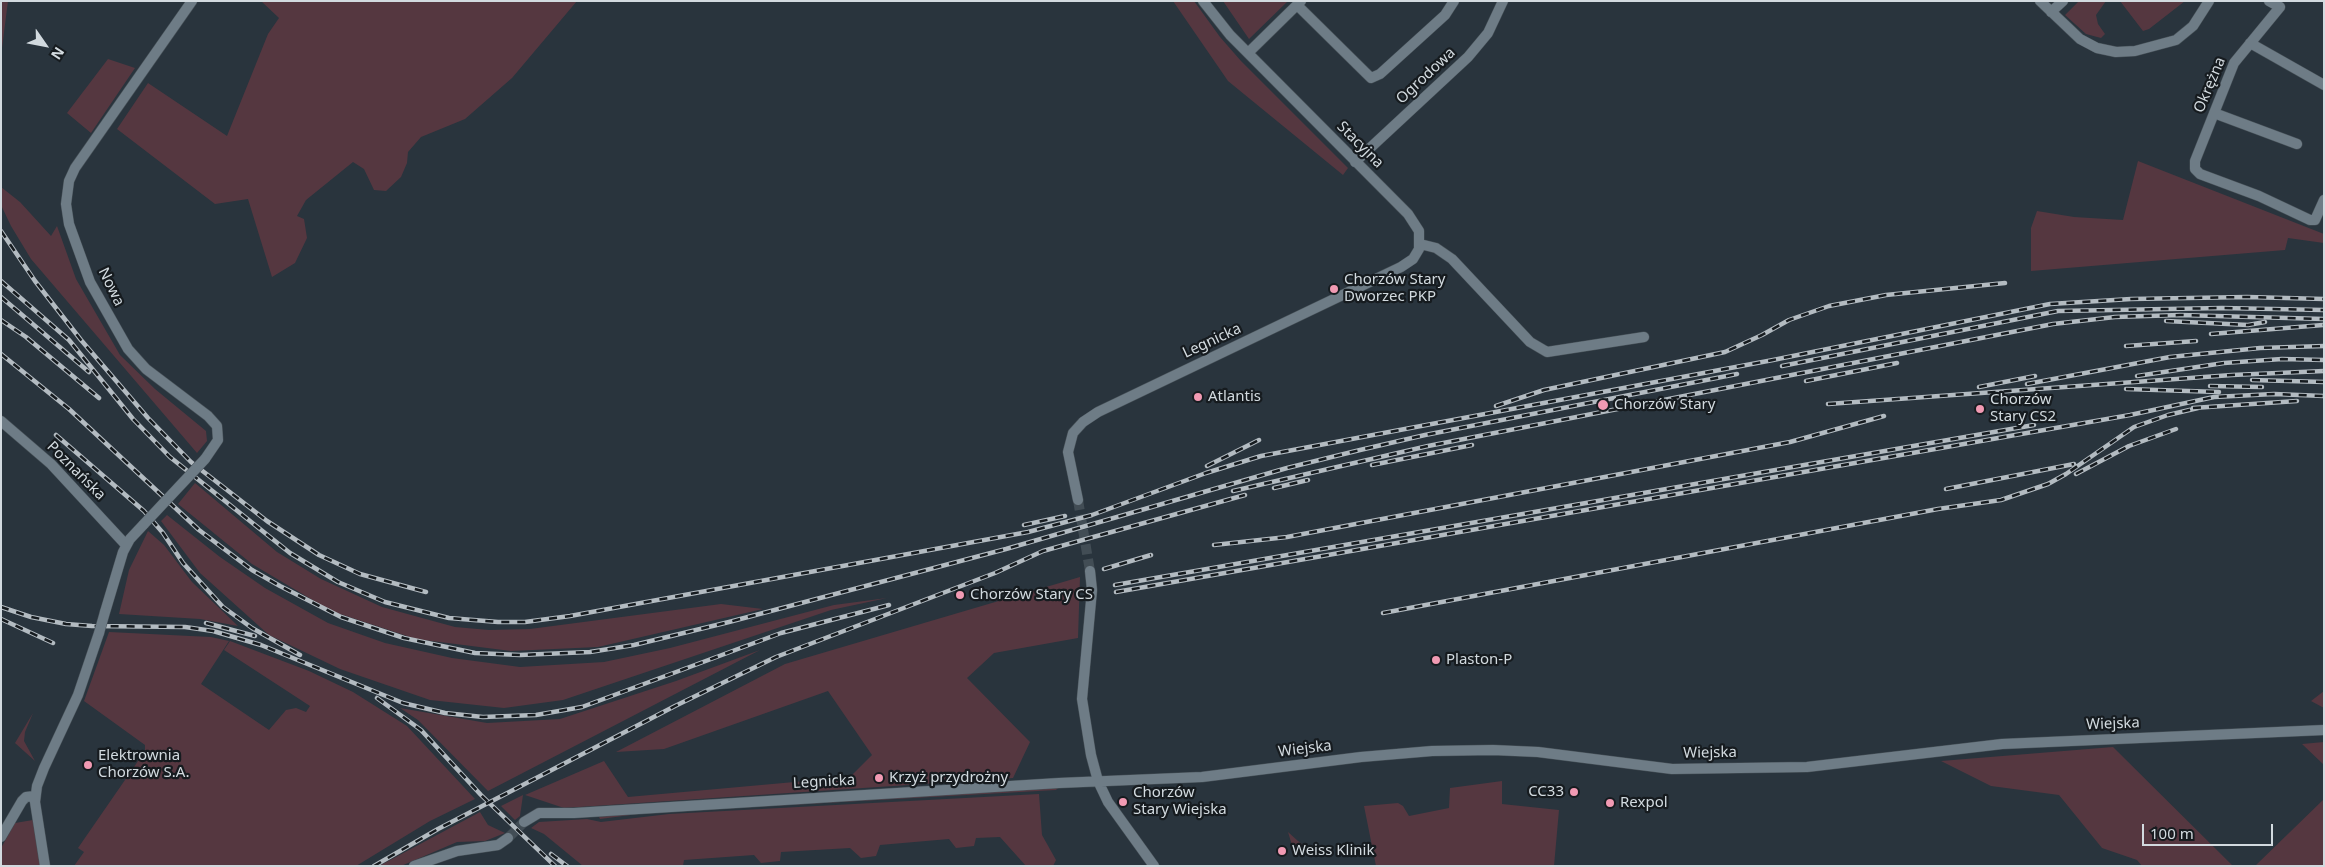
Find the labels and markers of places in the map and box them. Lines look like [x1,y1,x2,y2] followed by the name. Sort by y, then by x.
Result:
[1344,271,1445,306] place label: Chorzów Stary Dworzec PKP
[1328,283,1340,295] marker: Chorzów Stary Dworzec PKP
[1208,388,1261,406] place label: Atlantis
[1192,391,1204,403] marker: Atlantis
[1990,391,2056,426] place label: Chorzów Stary CS2
[1614,396,1715,414] place label: Chorzów Stary
[1596,398,1610,412] marker: Chorzów Stary
[1974,403,1986,415] marker: Chorzów Stary CS2
[970,586,1093,604] place label: Chorzów Stary CS
[954,589,966,601] marker: Chorzów Stary CS
[1446,651,1512,669] place label: Plaston-P
[1430,654,1442,666] marker: Plaston-P
[98,747,189,782] place label: Elektrownia Chorzów S.A.
[82,759,94,771] marker: Elektrownia Chorzów S.A.
[889,769,1008,787] place label: Krzyż przydrożny
[873,772,885,784] marker: Krzyż przydrożny
[1528,783,1564,801] place label: CC33
[1133,784,1227,819] place label: Chorzów Stary Wiejska
[1568,786,1580,798] marker: CC33
[1620,794,1668,812] place label: Rexpol
[1117,796,1129,808] marker: Chorzów Stary Wiejska
[1604,797,1616,809] marker: Rexpol
[1292,842,1374,860] place label: Weiss Klinik
[1276,845,1288,857] marker: Weiss Klinik

